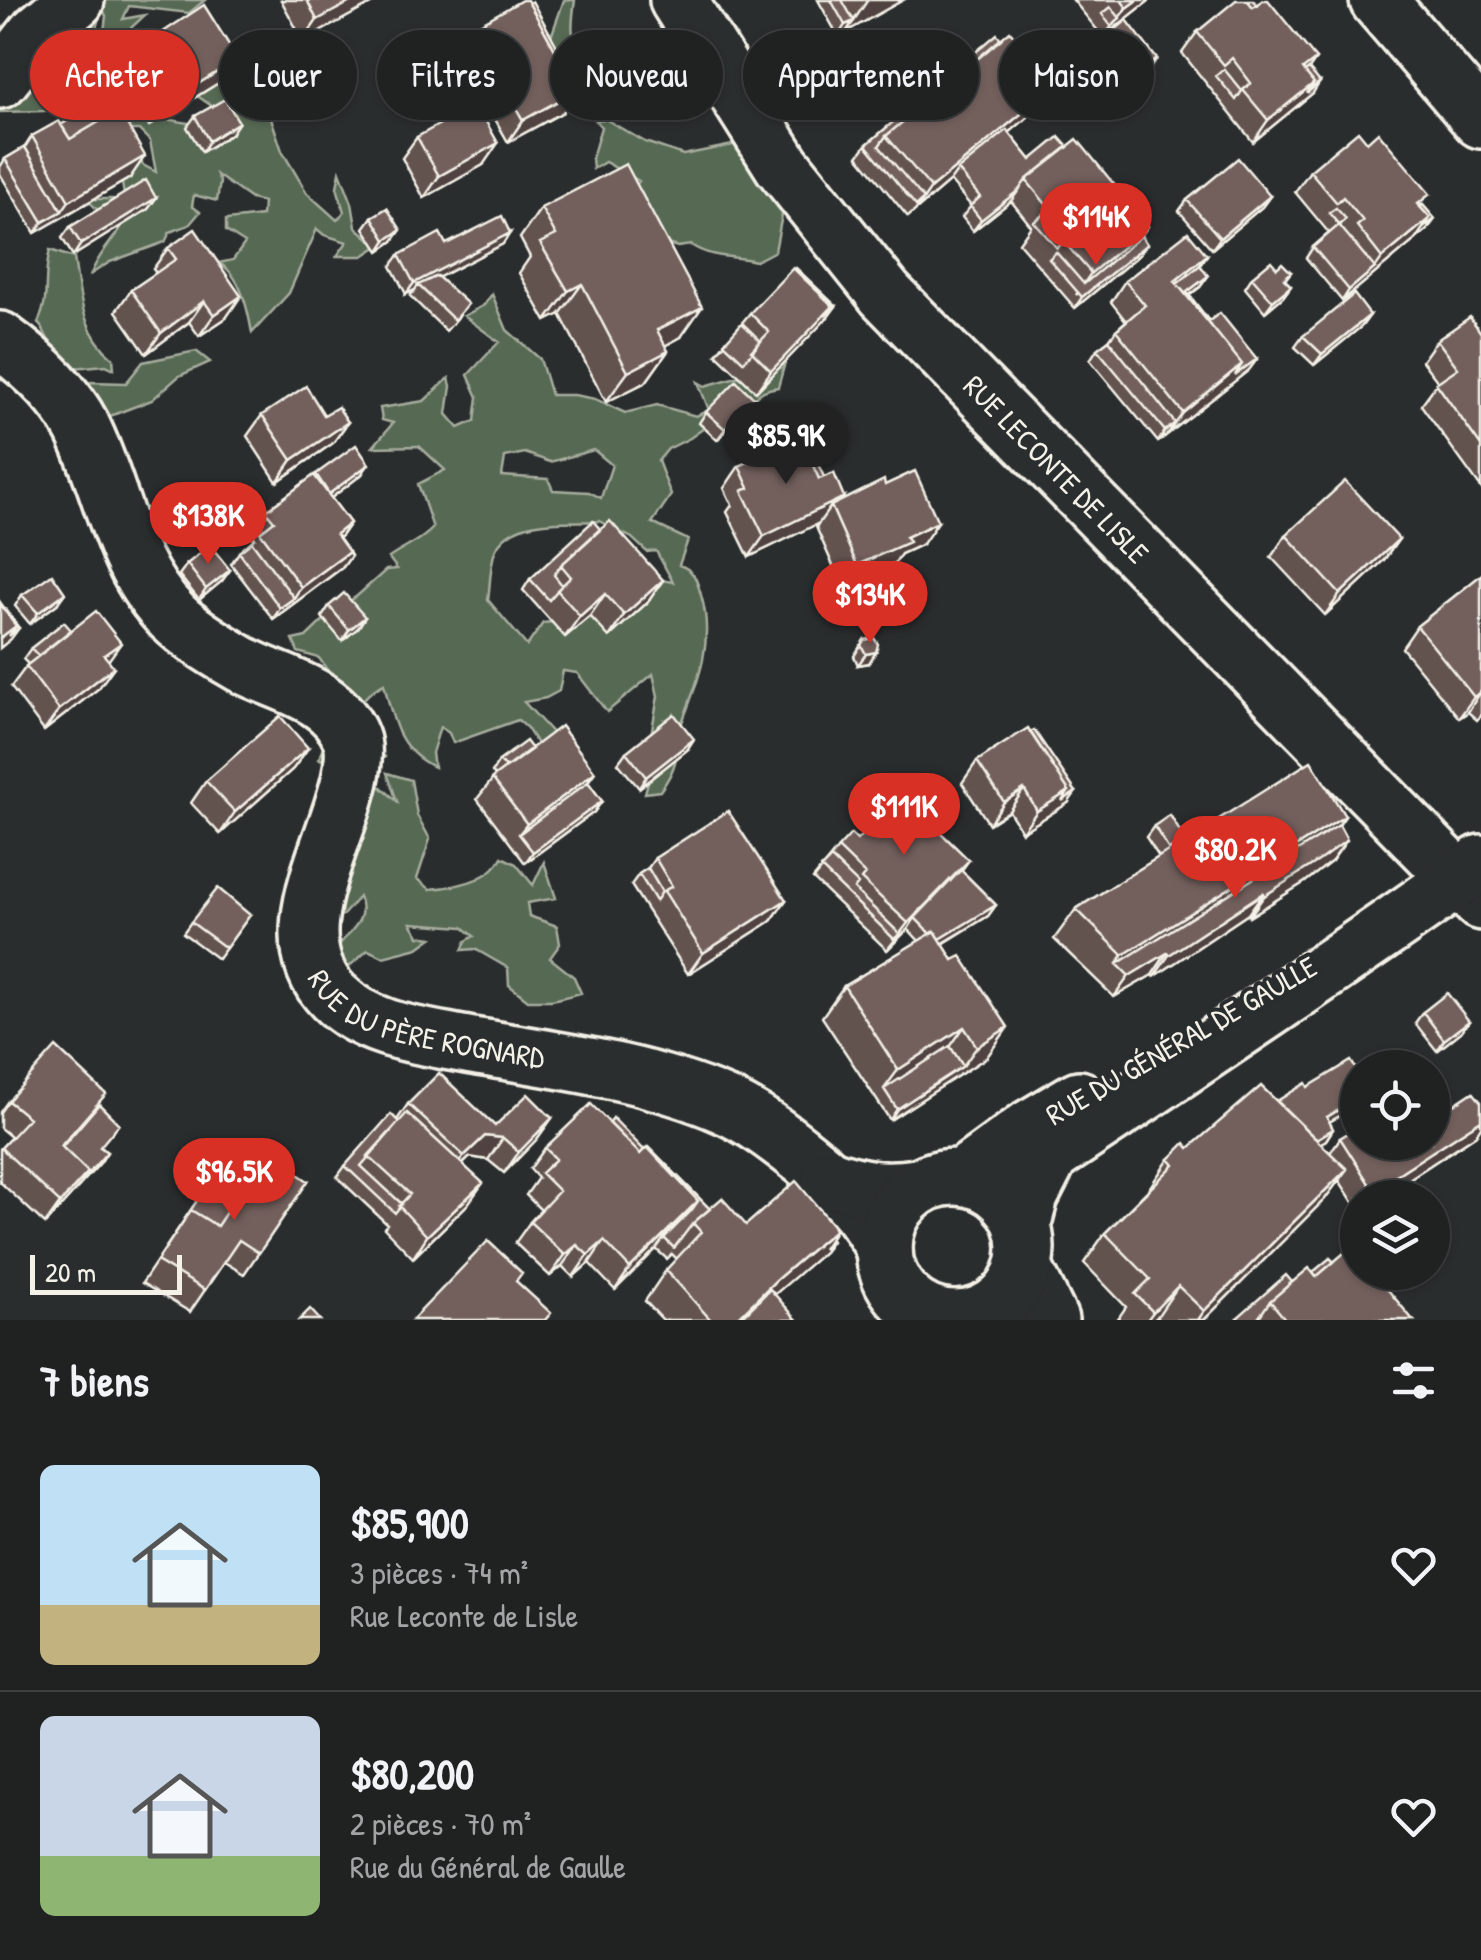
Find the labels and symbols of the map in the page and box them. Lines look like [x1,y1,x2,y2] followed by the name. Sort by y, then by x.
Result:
[1026,183,1166,268] pin: $114K
[955,366,1158,572] street label: RUE LECONTE DE LISLE
[705,402,867,487] pin: $85.9K
[138,482,278,567] pin: $138K
[800,561,940,646] pin: $134K
[834,773,974,858] pin: $111K
[1154,816,1316,901] pin: $80.2K
[1038,946,1324,1134] street label: RUE DU GÉNÉRAL DE GAULLE
[299,962,548,1078] street label: RUE DU PÈRE ROGNARD
[153,1138,315,1223] pin: $96.5K
[30,1250,182,1294] scale bar

